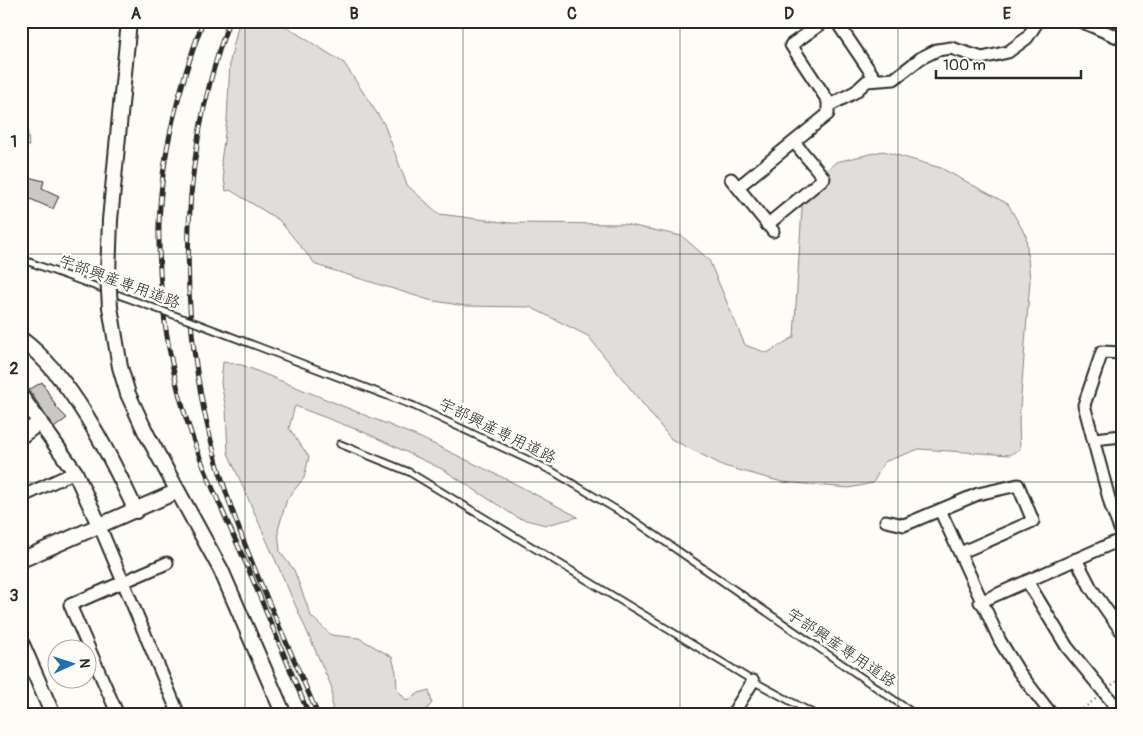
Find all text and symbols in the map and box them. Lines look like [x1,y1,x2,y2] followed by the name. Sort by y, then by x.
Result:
[131,4,142,24] text: A
[349,4,359,24] text: B
[567,4,577,24] text: C
[784,4,794,24] text: D
[1003,4,1012,24] text: E
[936,48,1080,80] scale bar
[943,56,986,75] text: 100 m
[11,132,17,152] text: 1
[56,251,183,313] street label: 宇部興産専用道路
[10,359,19,379] text: 2
[436,394,559,468] street label: 宇部興産専用道路
[10,586,19,606] text: 3
[783,604,900,692] street label: 宇部興産専用道路
[48,638,98,688] north arrow
[76,658,93,669] text: N

